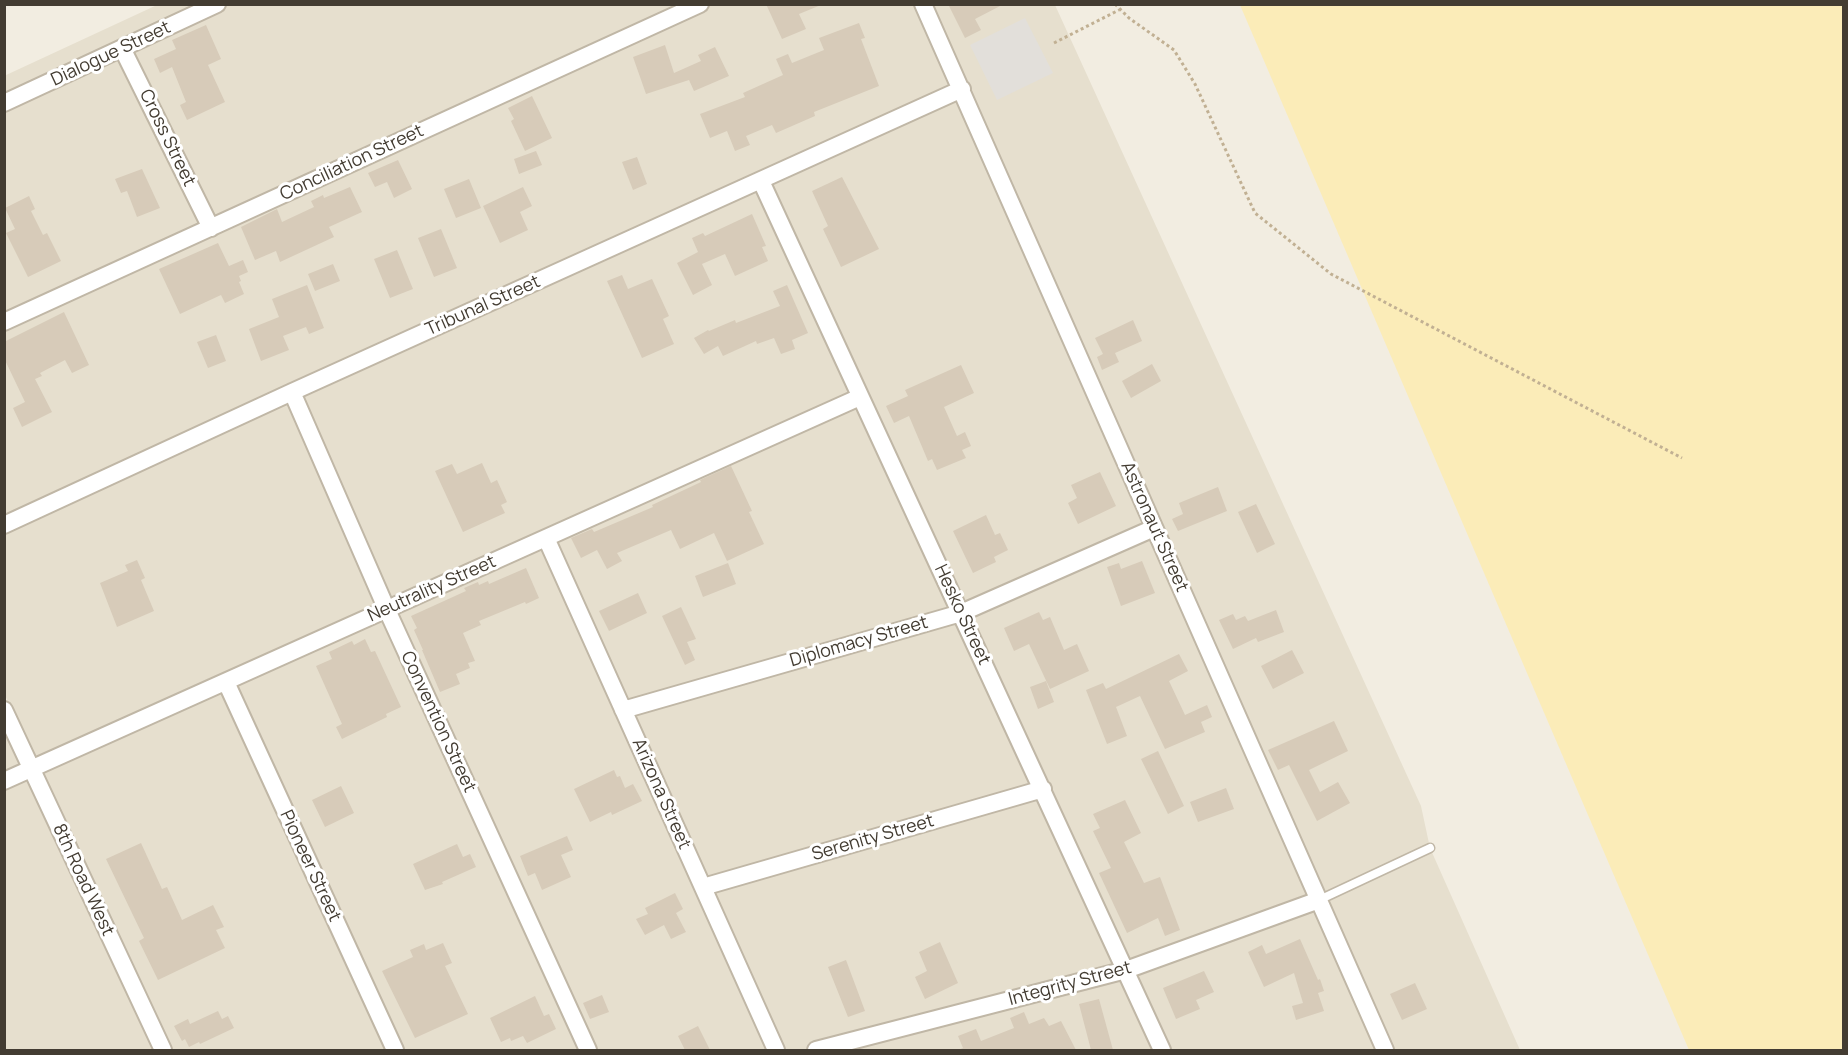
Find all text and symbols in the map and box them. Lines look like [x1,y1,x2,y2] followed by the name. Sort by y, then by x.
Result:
[48,17,174,91] street label: Dialogue Street
[134,86,200,190] street label: Cross Street
[277,120,427,206] street label: Conciliation Street
[422,271,544,341] street label: Tribunal Street
[1116,459,1192,595] street label: Astronaut Street
[364,551,500,627] street label: Neutrality Street
[929,561,995,669] street label: Hesko Street
[787,612,931,672] street label: Diplomacy Street
[396,648,480,796] street label: Convention Street
[627,735,695,853] street label: Arizona Street
[275,807,345,925] street label: Pioneer Street
[809,810,937,866] street label: Serenity Street
[48,821,118,939] street label: 8th Road West
[1006,957,1134,1011] street label: Integrity Street

